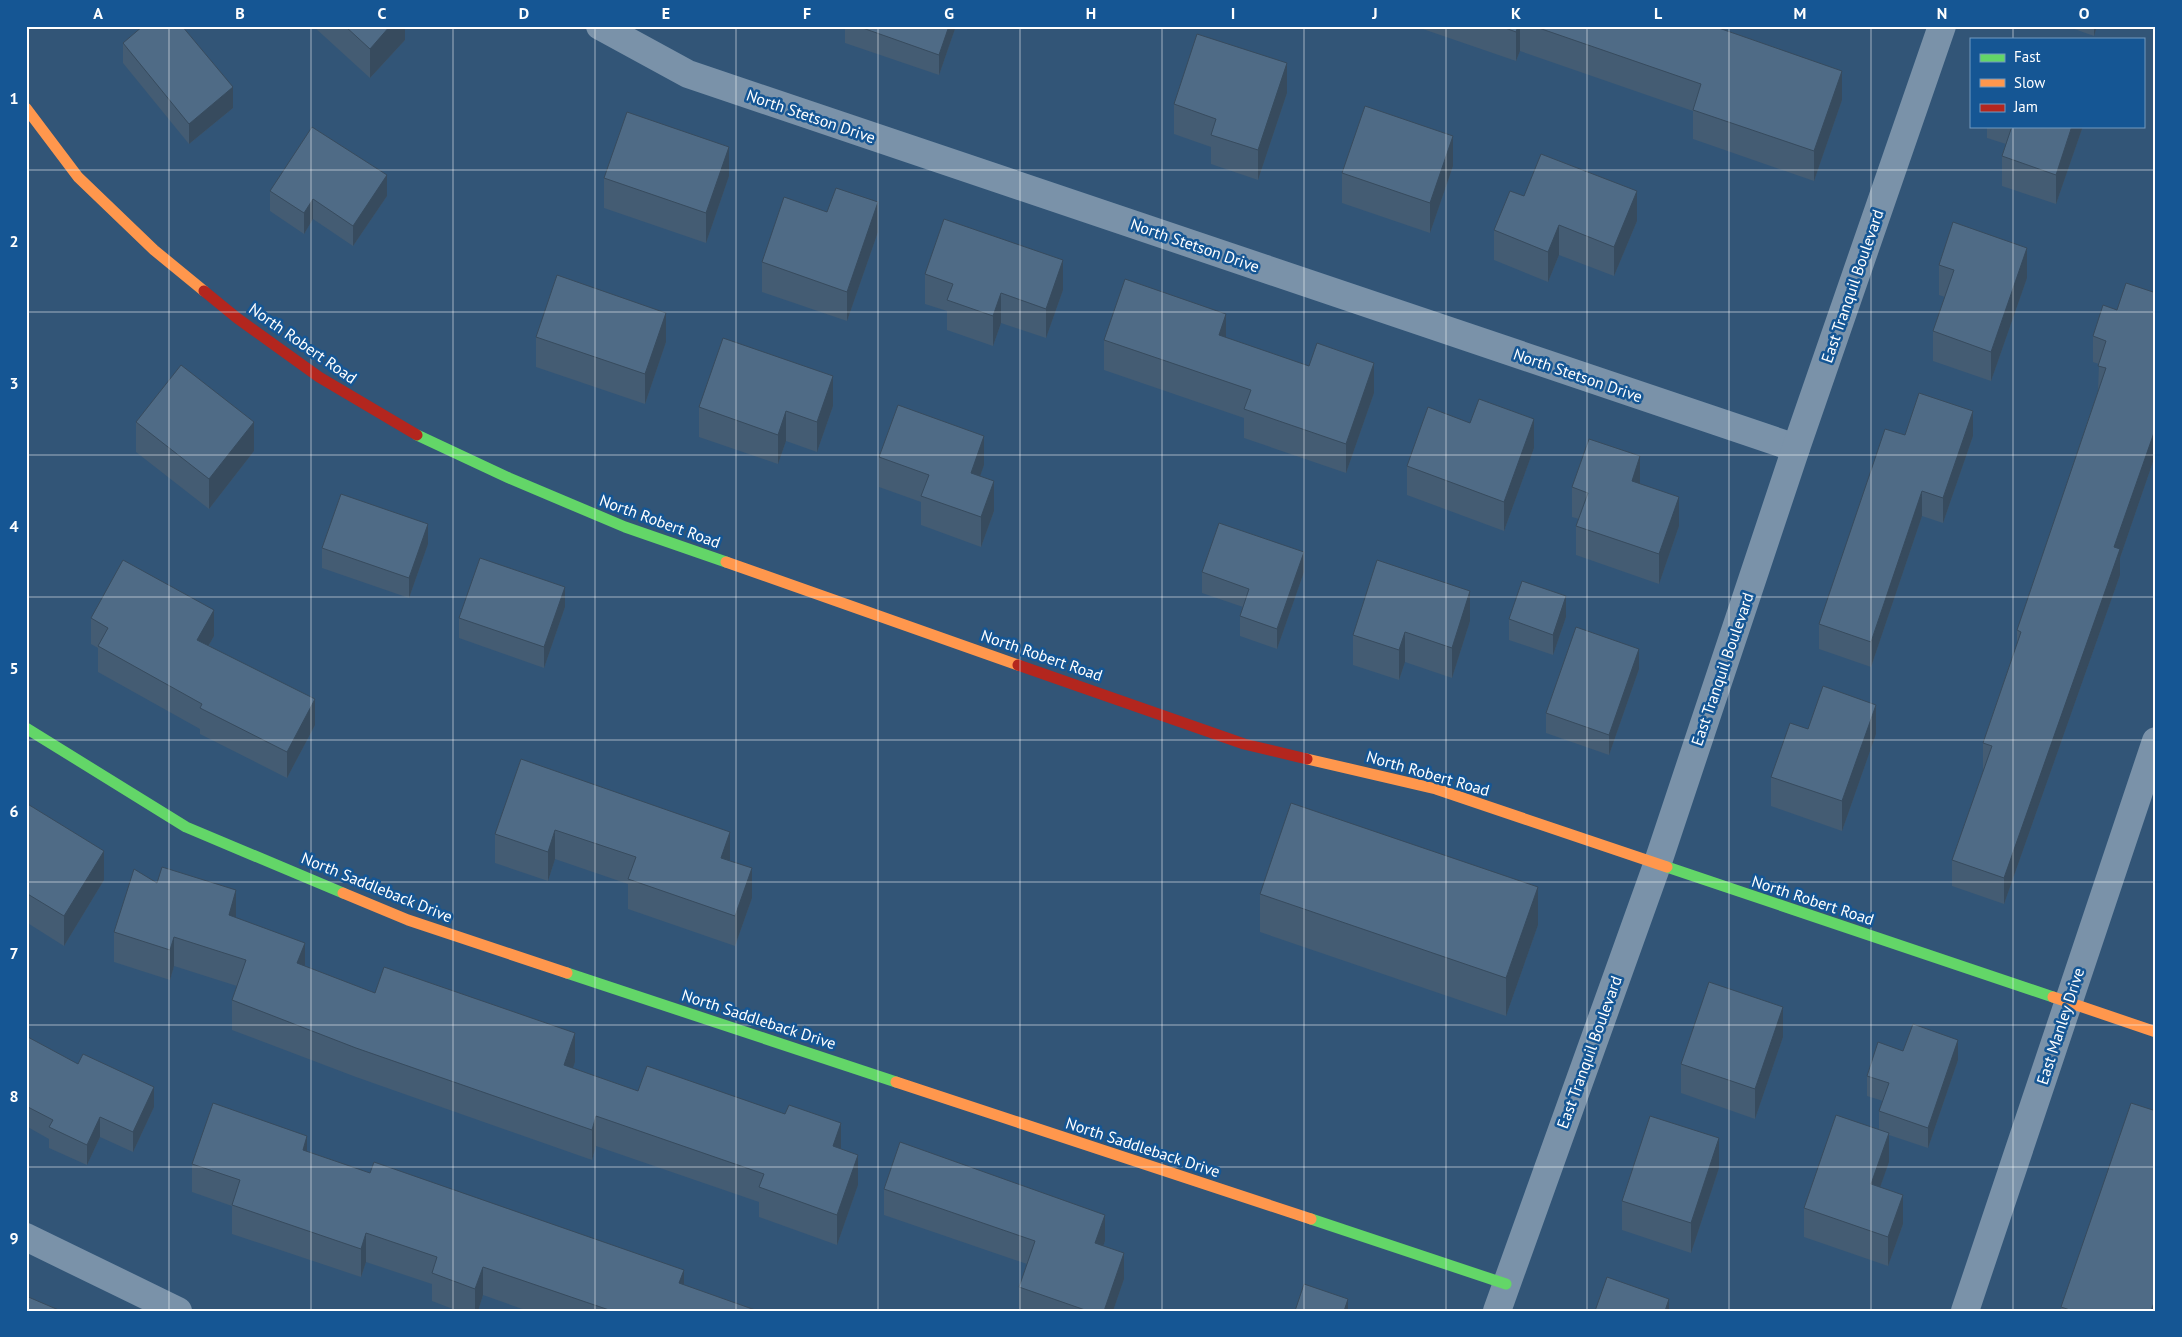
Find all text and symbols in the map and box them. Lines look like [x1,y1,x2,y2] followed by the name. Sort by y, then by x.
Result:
[93,3,103,23] text: A
[235,3,245,23] text: B
[378,3,387,23] text: C
[519,3,529,23] text: D
[662,3,670,23] text: E
[803,3,811,23] text: F
[944,3,954,23] text: G
[1086,3,1096,23] text: H
[1231,3,1235,23] text: I
[1371,3,1378,23] text: J
[1511,3,1521,23] text: K
[1654,3,1663,23] text: L
[1794,3,1806,23] text: M
[1937,3,1947,23] text: N
[2079,3,2090,23] text: O
[1970,38,2144,128] legend
[2014,47,2041,66] text: Fast
[2014,73,2045,92] text: Slow
[744,85,878,147] street label: North Stetson Drive
[9,88,19,108] text: 1
[2013,97,2038,116] text: Jam
[1816,207,1888,365] street label: East Tranquil Boulevard
[1128,214,1262,276] street label: North Stetson Drive
[9,231,19,251] text: 2
[245,298,361,388] street label: North Robert Road
[1511,344,1645,406] street label: North Stetson Drive
[9,373,19,393] text: 3
[597,490,723,552] street label: North Robert Road
[9,516,19,536] text: 4
[1686,590,1758,748] street label: East Tranquil Boulevard
[979,625,1105,685] street label: North Robert Road
[9,658,19,678] text: 5
[1364,746,1492,800] street label: North Robert Road
[9,801,19,821] text: 6
[298,848,456,926] street label: North Saddleback Drive
[1749,871,1877,929] street label: North Robert Road
[9,943,19,963] text: 7
[2032,965,2088,1087] street label: East Manley Drive
[1552,973,1626,1131] street label: East Tranquil Boulevard
[679,985,839,1053] street label: North Saddleback Drive
[9,1086,19,1106] text: 8
[1063,1113,1223,1181] street label: North Saddleback Drive
[9,1228,19,1248] text: 9

